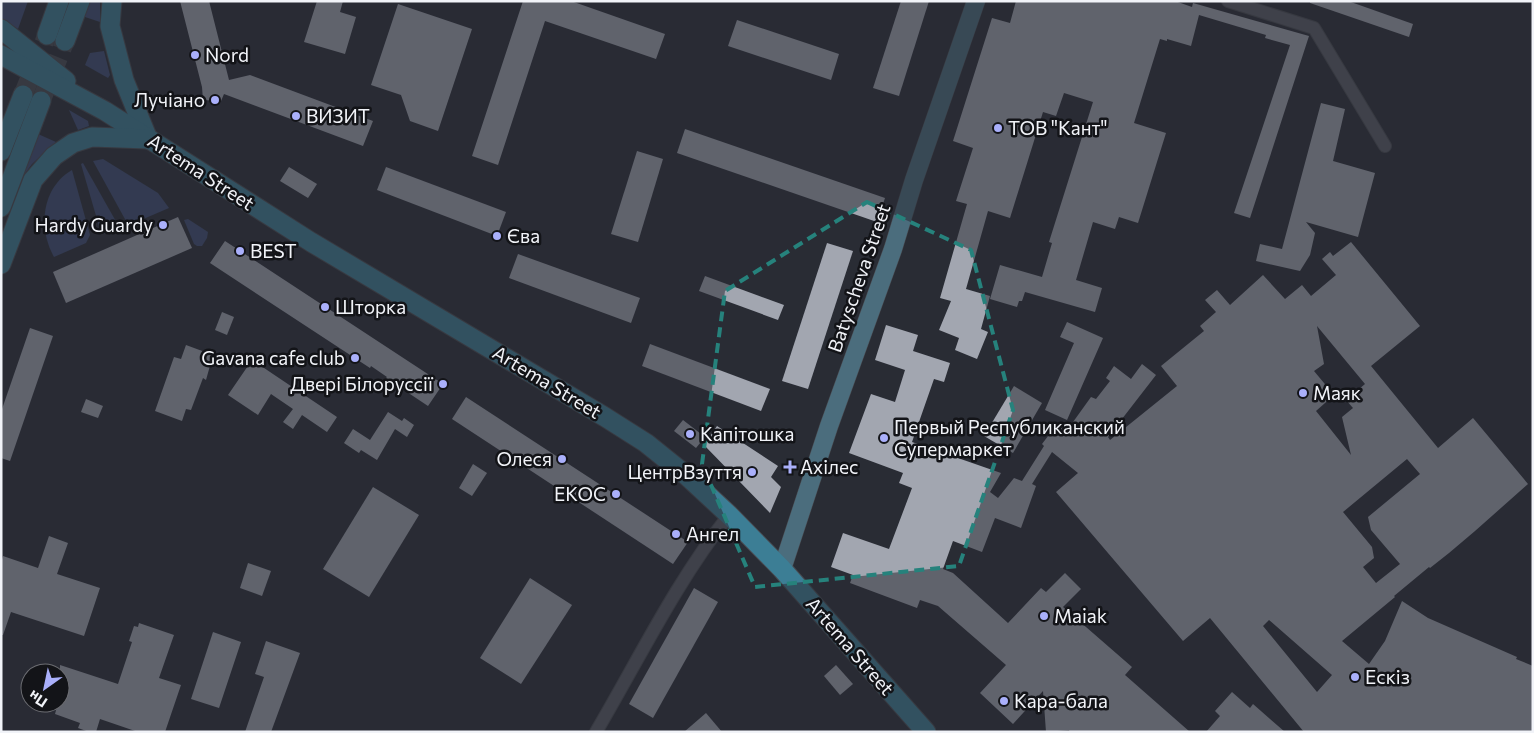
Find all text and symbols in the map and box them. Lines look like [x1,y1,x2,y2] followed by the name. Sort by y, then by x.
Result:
[205,43,249,66] place label: Nord
[189,49,201,61] marker: Nord
[134,88,205,111] place label: Лучіано
[209,94,221,106] marker: Лучіано
[306,104,370,127] place label: ВИЗИТ
[290,110,302,122] marker: ВИЗИТ
[1008,116,1108,139] place label: ТОВ "Кант"
[992,122,1004,134] marker: ТОВ "Кант"
[144,129,259,215] street label: Artema Street
[822,200,895,355] street label: Batyscheva Street
[35,213,153,236] place label: Hardy Guardy
[157,219,169,231] marker: Hardy Guardy
[507,224,540,247] place label: Єва
[491,230,503,242] marker: Єва
[250,239,297,262] place label: BEST
[234,245,246,257] marker: BEST
[335,295,406,318] place label: Шторка
[319,301,331,313] marker: Шторка
[489,340,606,423] street label: Artema Street
[201,346,345,369] place label: Gavana cafe club
[349,352,361,364] marker: Gavana cafe club
[290,372,434,395] place label: Двері Білоруссії
[437,378,449,390] marker: Двері Білоруссії
[1313,381,1361,404] place label: Маяк
[1297,387,1309,399] marker: Маяк
[894,415,1125,460] place label: Первый Республиканский Супермаркет
[700,422,794,445] place label: Капітошка
[684,428,696,440] marker: Капітошка
[878,432,890,444] marker: Первый Республиканский Супермаркет
[496,447,552,470] place label: Олеся
[556,453,568,465] marker: Олеся
[800,455,859,478] place label: Ахілес
[627,460,742,483] place label: ЦентрВзуття
[784,461,796,473] marker: Ахілес
[746,466,758,478] marker: ЦентрВзуття
[554,482,606,505] place label: ЕКОС
[610,488,622,500] marker: ЕКОС
[686,522,739,545] place label: Ангел
[670,528,682,540] marker: Ангел
[802,592,899,699] street label: Artema Street
[1054,604,1107,627] place label: Maiak
[1038,610,1050,622] marker: Maiak
[20,663,70,713] north arrow
[1365,665,1410,688] place label: Ескіз
[1349,671,1361,683] marker: Ескіз
[25,687,50,712] text: Пн
[1014,689,1108,712] place label: Кара-бала
[998,695,1010,707] marker: Кара-бала

